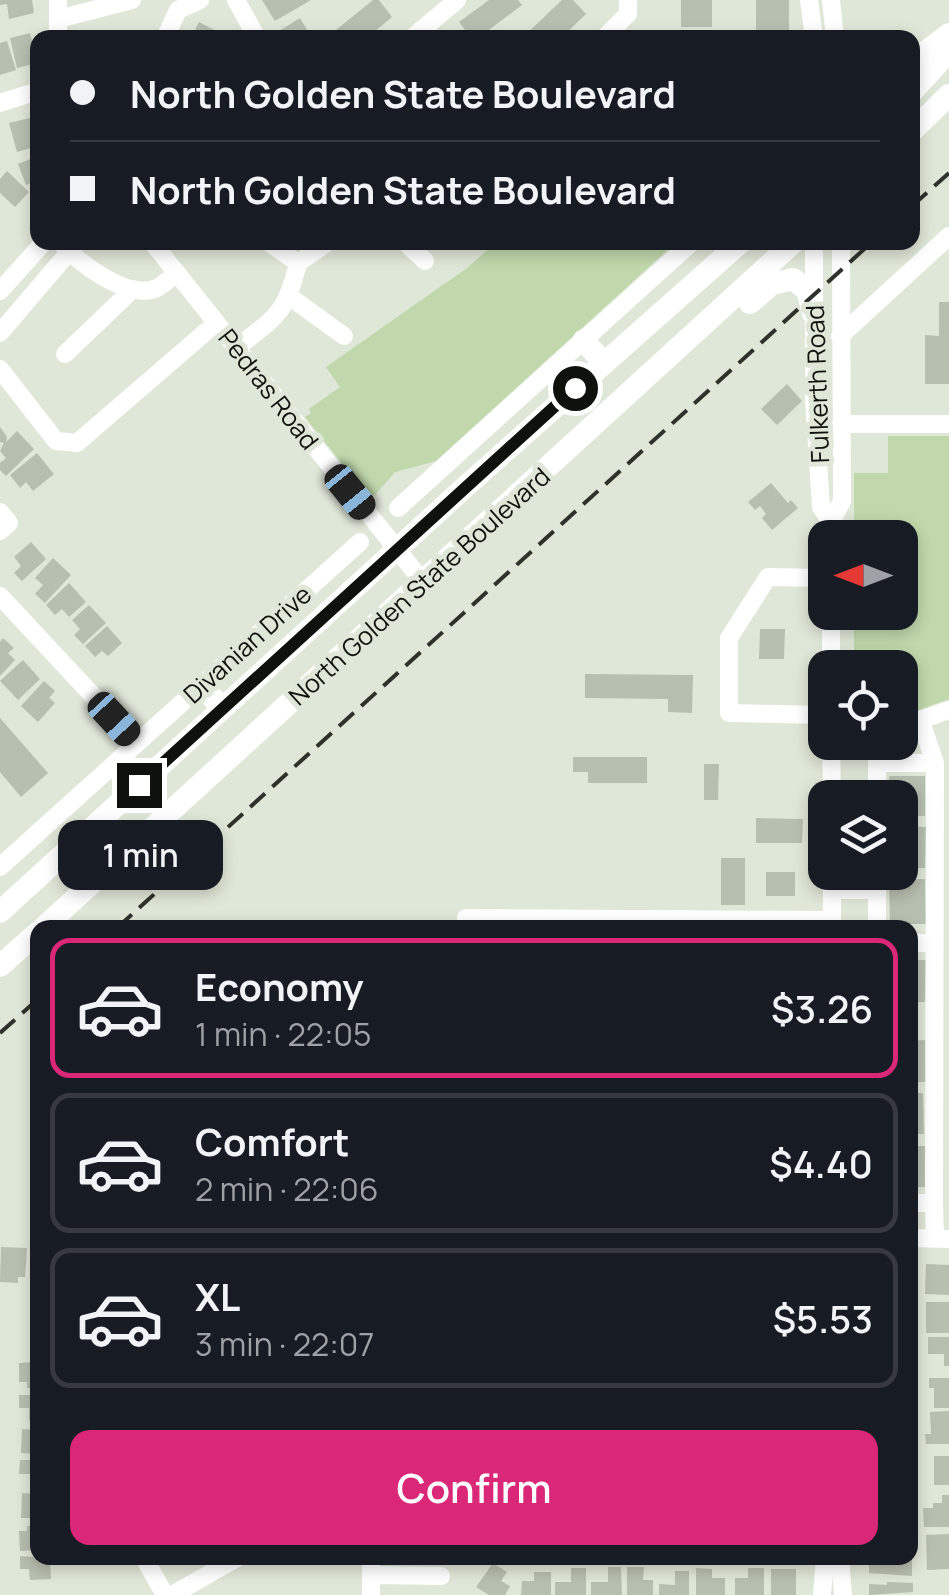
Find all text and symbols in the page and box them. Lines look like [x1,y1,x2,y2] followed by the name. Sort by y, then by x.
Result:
[130,67,676,119] text: North Golden State Boulevard
[130,163,676,215] text: North Golden State Boulevard
[797,304,837,464] street label: Fulkerth Road
[211,321,327,457] street label: Pedras Road
[553,366,598,411] route start
[281,459,557,713] street label: North Golden State Boulevard
[319,459,381,525] car
[808,520,918,630] north arrow
[808,520,918,890] map controls
[175,577,319,711] street label: Divanian Drive
[808,650,918,760] button: locate
[83,687,145,751] car
[117,763,162,808] route end
[808,780,918,890] button: layers
[56,820,222,890] callout: 1 min
[102,833,179,877] text: 1 min
[195,960,364,1012] text: Economy
[75,963,165,1053] icon: car
[771,982,873,1034] text: $3.26
[195,1012,372,1056] text: 1 min · 22:05
[195,1115,349,1167] text: Comfort
[75,1118,165,1208] icon: car
[769,1137,873,1189] text: $4.40
[195,1167,379,1211] text: 2 min · 22:06
[195,1270,240,1322] text: XL
[75,1273,165,1363] icon: car
[773,1292,873,1344] text: $5.53
[195,1322,374,1366] text: 3 min · 22:07
[70,1430,878,1545] button: Confirm

